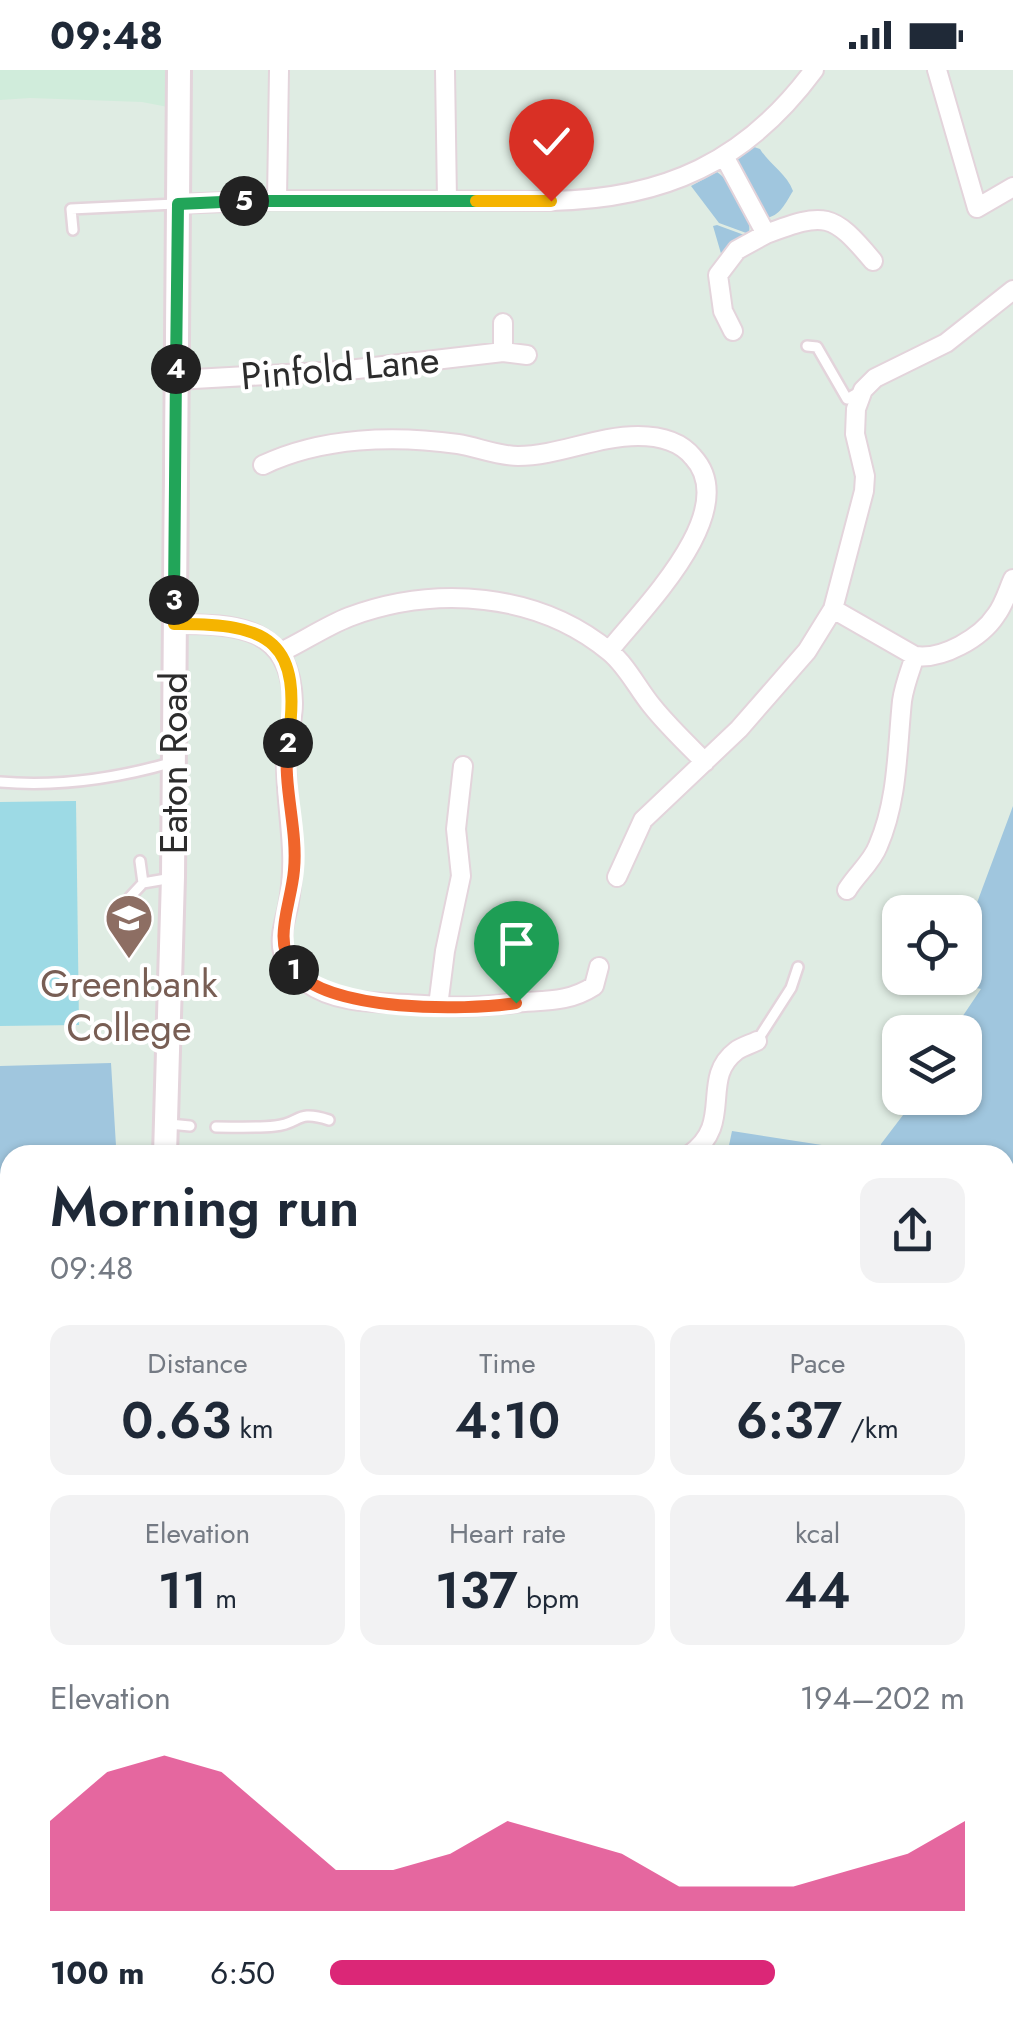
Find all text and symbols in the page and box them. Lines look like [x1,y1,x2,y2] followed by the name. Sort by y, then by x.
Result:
[50,8,163,63] text: 09:48
[509,99,594,202] pin
[524,114,579,169] icon: check
[219,176,269,226] pin: 5
[235,180,253,221] text: 5
[238,331,441,404] street label: Pinfold Lane
[151,344,201,394] pin: 4
[166,348,186,389] text: 4
[149,575,199,625] pin: 3
[165,579,183,620] text: 3
[146,672,201,854] street label: Eaton Road
[263,718,313,768] pin: 2
[279,722,297,763] text: 2
[103,892,155,960] school or university icon: Greenbank College
[882,895,982,1115] map controls
[882,895,982,995] button: locate
[474,901,559,1004] pin
[489,916,544,971] icon: arrive
[269,945,319,995] pin: 1
[287,949,301,990] text: 1
[40,956,218,1055] place label: Greenbank College
[882,1015,982,1115] button: layers
[50,1167,360,1247] text: Morning run
[860,1178,965,1283] button: share
[50,1245,133,1291] text: 09:48
[147,1343,248,1384] text: Distance
[479,1343,536,1384] text: Time
[790,1343,845,1384] text: Pace
[121,1384,231,1457] text: 0.63
[455,1384,560,1457] text: 4:10
[736,1384,842,1457] text: 6:37
[231,1408,274,1449] text: km
[842,1408,899,1449] text: /km
[145,1513,250,1554] text: Elevation
[449,1513,566,1554] text: Heart rate
[795,1513,840,1554] text: kcal
[158,1554,207,1627] text: 11
[435,1554,518,1627] text: 137
[784,1554,851,1627] text: 44
[207,1578,237,1619] text: m
[518,1578,580,1619] text: bpm
[50,1675,171,1721] text: Elevation
[800,1675,965,1721] text: 194–202 m
[50,1950,145,1996] text: 100 m
[210,1950,275,1996] text: 6:50

